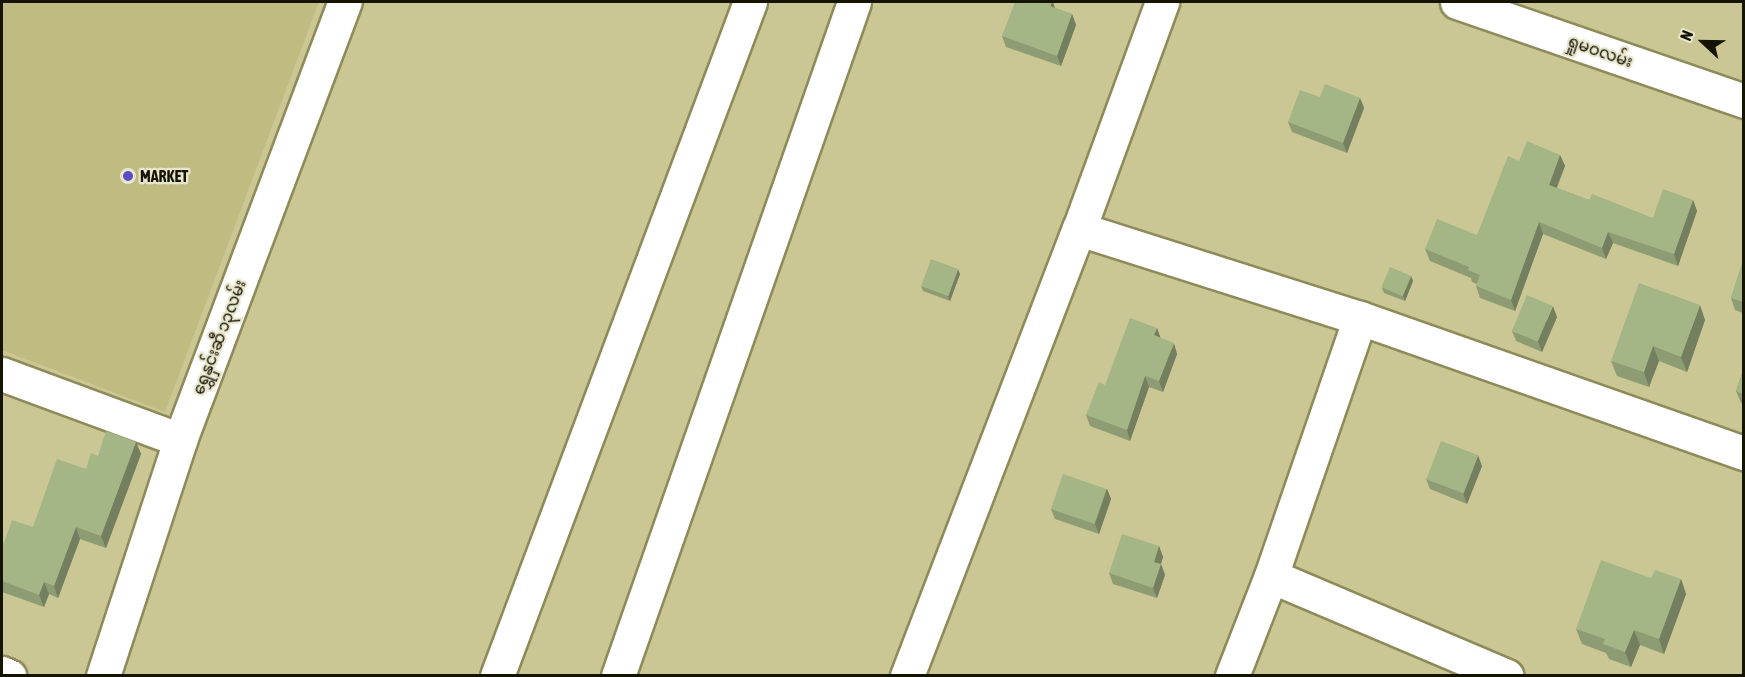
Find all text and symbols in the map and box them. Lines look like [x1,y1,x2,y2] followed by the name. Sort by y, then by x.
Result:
[1673,12,1733,72] north arrow
[1676,28,1696,43] text: N
[1565,31,1635,71] street label: ရှုမဝလမ်း
[140,166,188,186] place label: MARKET
[121,169,135,183] marker: MARKET
[188,277,250,397] street label: ရွှေနှင်းဆီ ၁၃လမ်း

